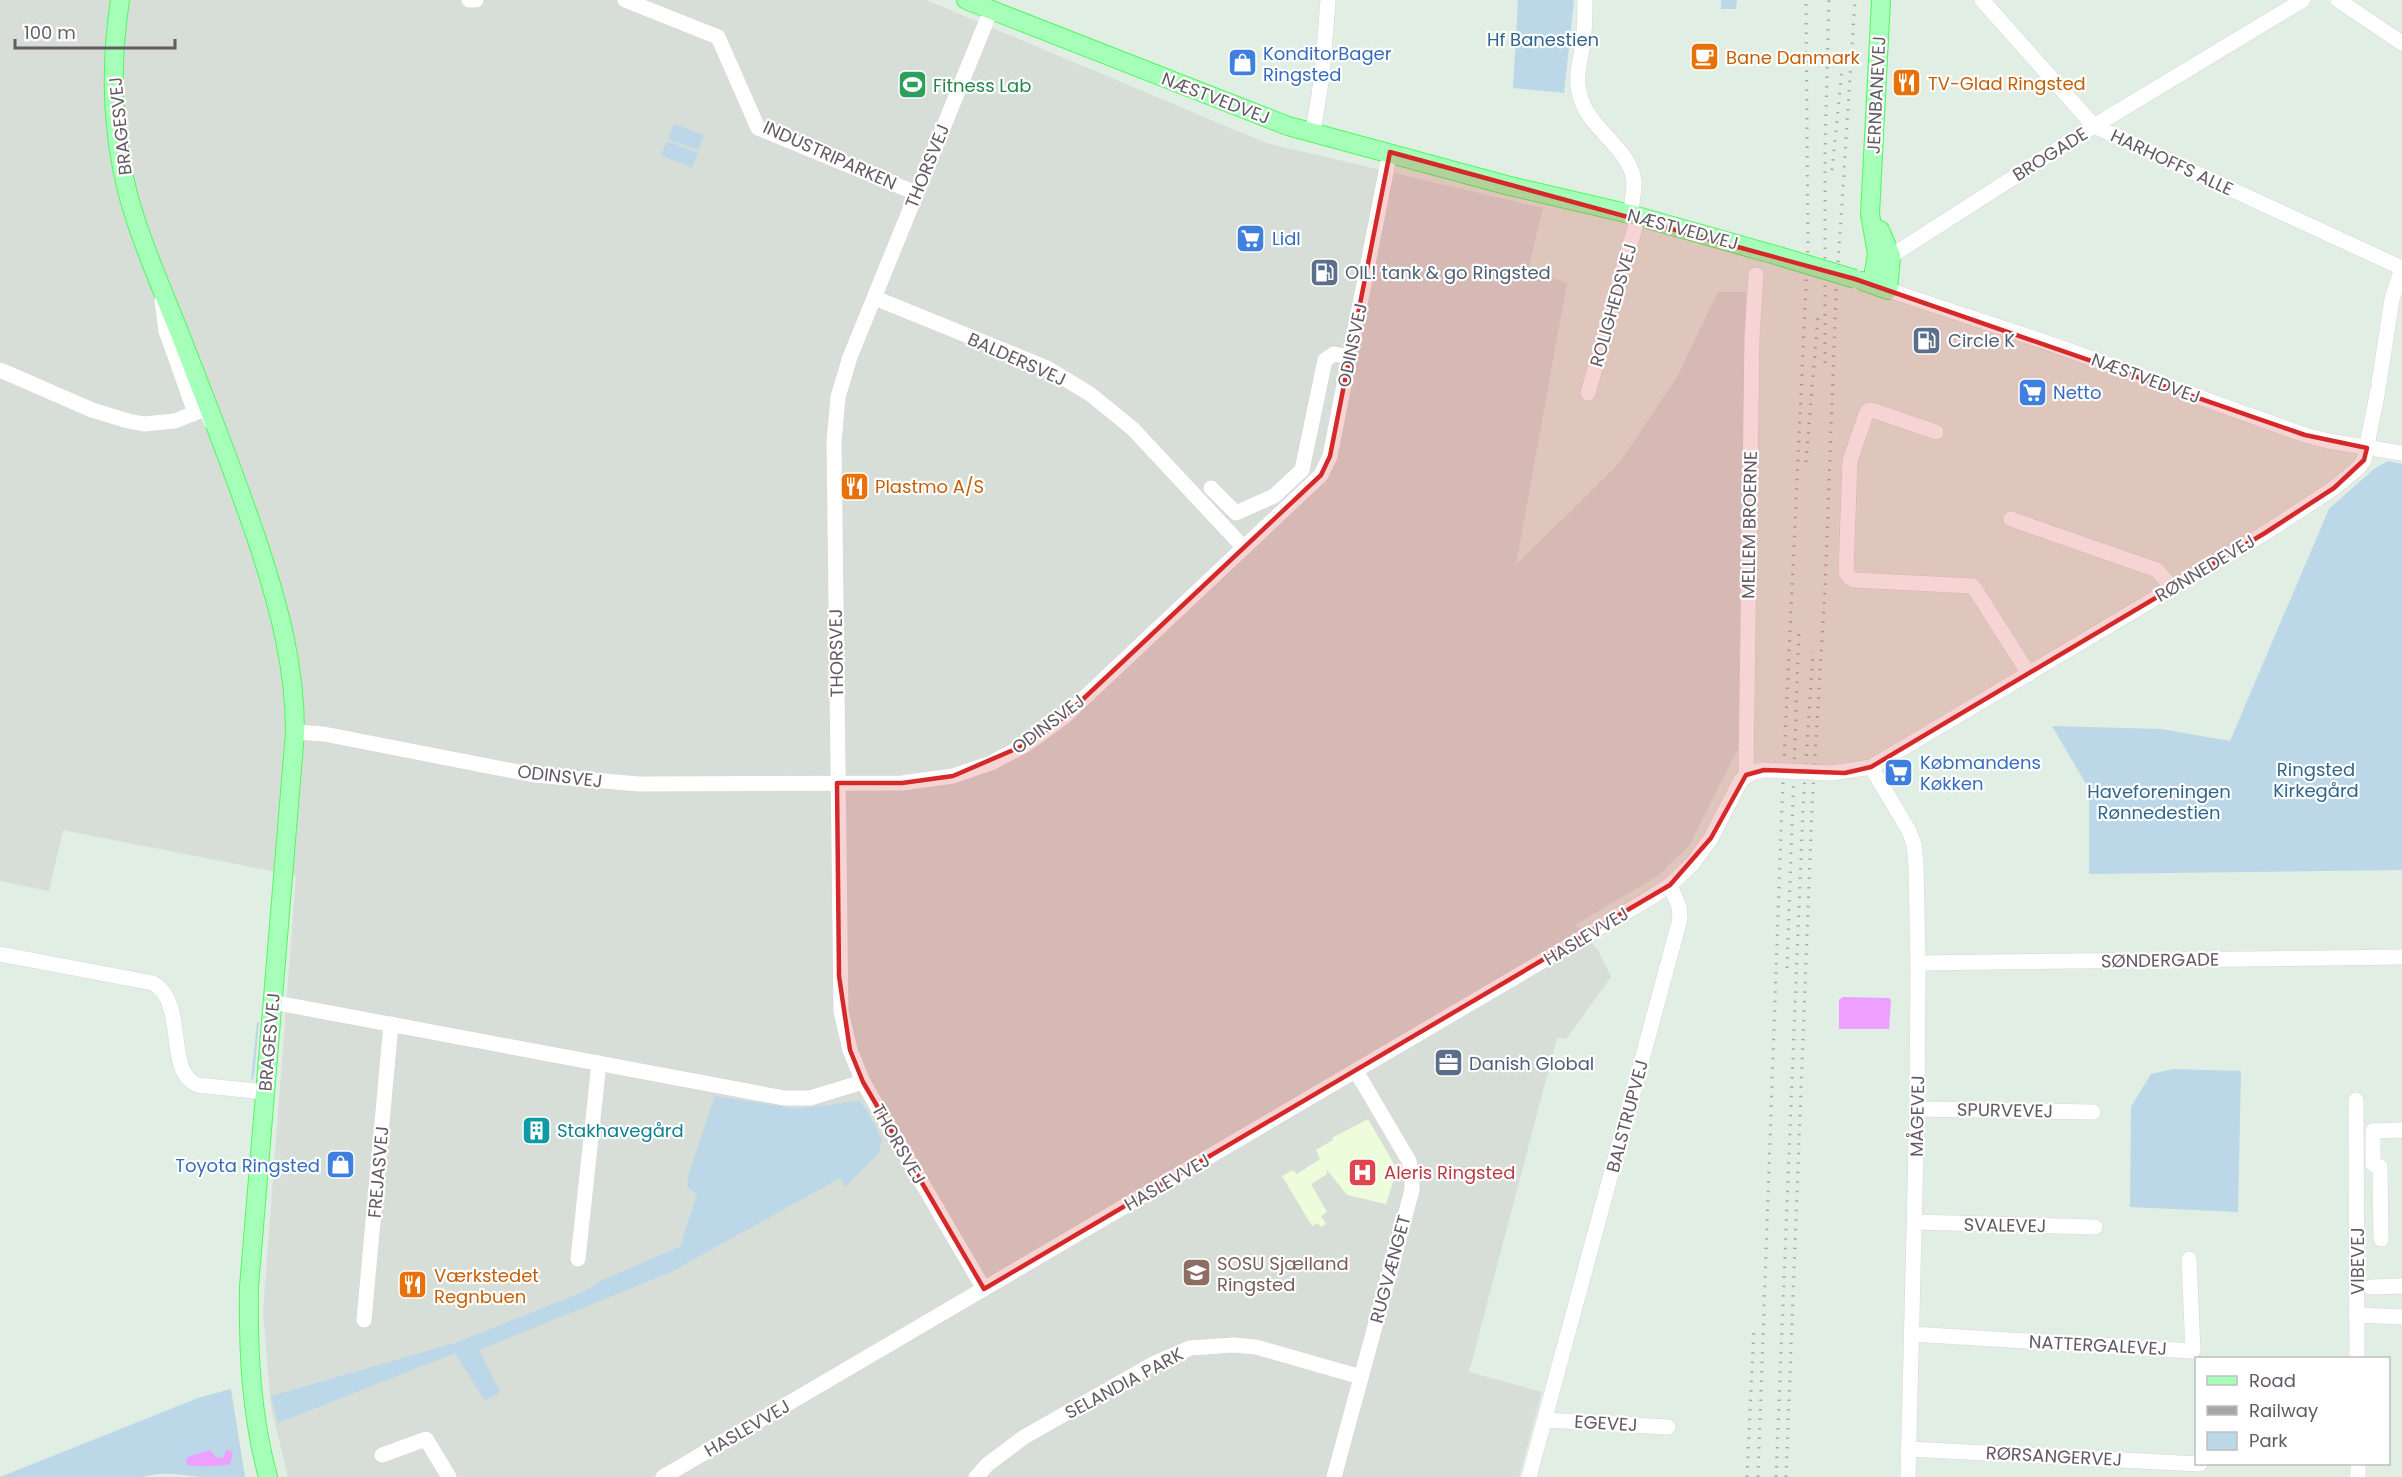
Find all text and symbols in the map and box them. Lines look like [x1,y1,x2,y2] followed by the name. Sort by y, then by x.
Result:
[15,12,176,50] scale bar
[24,20,76,45] text: 100 m
[1487,27,1599,52] park label: Hf Banestien
[1860,35,1892,155] street label: JERNBANEVEJ
[1263,41,1392,87] place label: KonditorBager Ringsted
[1689,41,1721,73] cafe icon: Bane Danmark
[1726,45,1861,70] place label: Bane Danmark
[1226,47,1258,79] shop icon: KonditorBager Ringsted
[1158,66,1274,130] street label: NÆSTVEDVEJ
[1891,67,1923,99] restaurant icon: TV-Glad Ringsted
[896,69,928,101] sports icon: Fitness Lab
[1928,71,2086,96] place label: TV-Glad Ringsted
[933,73,1031,98] place label: Fitness Lab
[102,76,138,176] street label: BRAGESVEJ
[759,114,901,196] street label: INDUSTRIPARKEN
[899,120,955,212] street label: THORSVEJ
[2008,121,2092,187] street label: BROGADE
[2107,123,2237,201] street label: HARHOFFS ALLE
[1625,202,1741,256] street label: NÆSTVEDVEJ
[1235,222,1267,254] supermarket icon: Lidl
[1272,226,1301,251] place label: Lidl
[1583,240,1643,370] street label: ROLIGHEDSVEJ
[1308,256,1340,288] fuel station icon: OIL! tank & go Ringsted
[1345,260,1551,285] place label: OIL! tank & go Ringsted
[1331,301,1373,389] street label: ODINSVEJ
[1911,324,1943,356] fuel station icon: Circle K
[964,326,1070,392] street label: BALDERSVEJ
[1948,328,2015,353] place label: Circle K
[2088,347,2204,409] street label: NÆSTVEDVEJ
[2016,376,2048,408] supermarket icon: Netto
[2053,380,2101,405] place label: Netto
[1735,451,1763,599] street label: MELLEM BROERNE
[838,470,870,502] restaurant icon: Plastmo A/S
[875,474,984,499] place label: Plastmo A/S
[2150,528,2260,608] street label: RØNNEDEVEJ
[823,608,849,698] street label: THORSVEJ
[1006,688,1090,760] street label: ODINSVEJ
[1920,750,2041,796] place label: Købmandens Køkken
[1883,756,1915,788] supermarket icon: Købmandens Køkken
[2273,757,2359,803] park label: Ringsted Kirkegård
[516,758,604,794] street label: ODINSVEJ
[2087,779,2231,825] park label: Haveforeningen Rønnedestien
[1539,901,1633,971] street label: HASLEVVEJ
[2101,946,2219,974] street label: SØNDERGADE
[252,992,286,1092] street label: BRAGESVEJ
[1432,1047,1464,1079] office icon: Danish Global
[1469,1051,1594,1076] place label: Danish Global
[1600,1057,1654,1175] street label: BALSTRUPVEJ
[1904,1075,1930,1157] street label: MÅGEVEJ
[1957,1097,2053,1123] street label: SPURVEVEJ
[866,1099,932,1189] street label: THORSVEJ
[520,1114,552,1146] building icon: Stakhavegård
[557,1118,684,1143] place label: Stakhavegård
[362,1125,394,1219] street label: FREJASVEJ
[1119,1147,1215,1217] street label: HASLEVVEJ
[325,1149,357,1181] shop icon: Toyota Ringsted
[175,1153,320,1178] place label: Toyota Ringsted
[1347,1156,1379,1188] hospital icon: Aleris Ringsted
[1384,1160,1515,1185] place label: Aleris Ringsted
[1364,1212,1417,1326] street label: RUGVÆNGET
[1963,1212,2047,1238] street label: SVALEVEJ
[2345,1227,2370,1295] street label: VIBEVEJ
[1217,1251,1349,1297] place label: SOSU Sjælland Ringsted
[1180,1257,1212,1289] school or university icon: SOSU Sjælland Ringsted
[434,1263,539,1309] place label: Værkstedet Regnbuen
[397,1269,429,1301] restaurant icon: Værkstedet Regnbuen
[2028,1329,2168,1361] street label: NATTERGALEVEJ
[1060,1341,1188,1425] street label: SELANDIA PARK
[2195,1357,2390,1465] legend
[2249,1368,2296,1393] text: Road
[699,1393,795,1463] street label: HASLEVVEJ
[2249,1398,2318,1423] text: Railway
[1574,1409,1638,1437] street label: EGEVEJ
[2249,1428,2288,1453] text: Park
[1985,1440,2123,1472] street label: RØRSANGERVEJ

